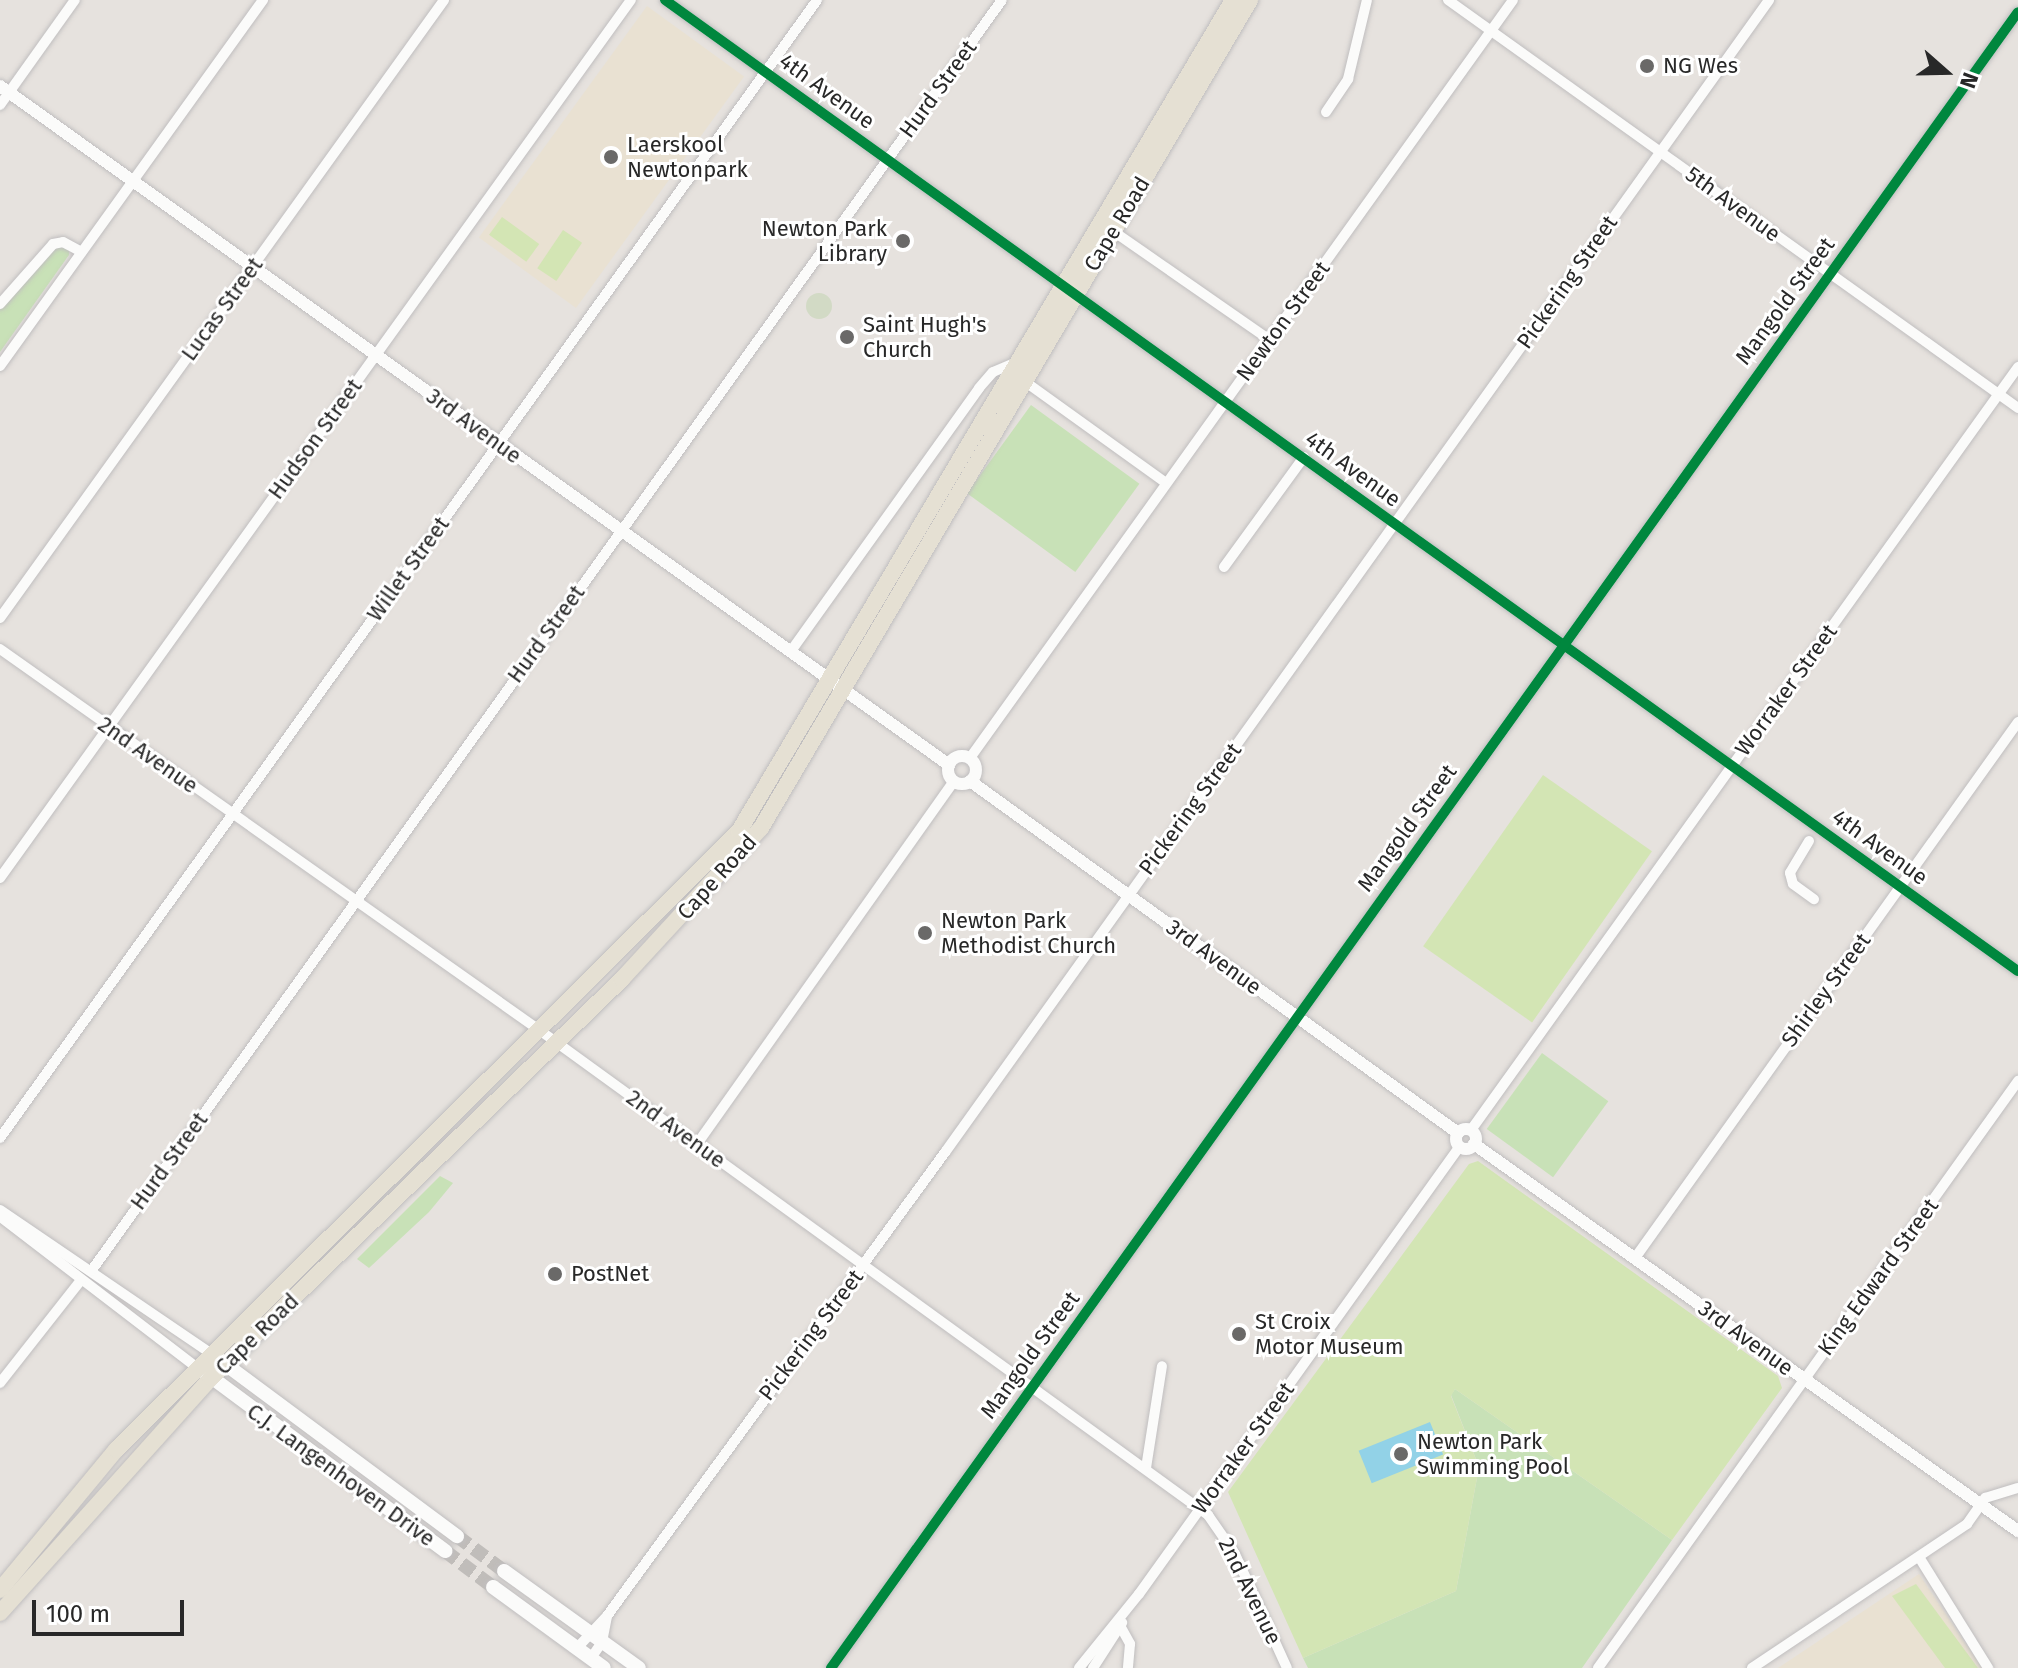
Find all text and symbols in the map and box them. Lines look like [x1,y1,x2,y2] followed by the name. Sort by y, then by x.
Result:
[1906,32,1986,112] north arrow
[894,35,982,143] street label: Hurd Street
[774,48,880,134] street label: 4th Avenue
[1663,53,1738,79] place label: NG Wes
[1638,57,1656,75] marker: NG Wes
[1954,69,1984,92] text: N
[627,131,748,182] place label: Laerskool Newtonpark
[602,148,620,166] marker: Laerskool Newtonpark
[1681,161,1785,247] street label: 5th Avenue
[1078,172,1156,276] street label: Cape Road
[1511,210,1623,354] street label: Pickering Street
[762,215,887,266] place label: Newton Park Library
[894,232,912,250] marker: Newton Park Library
[1730,232,1840,370] street label: Mangold Street
[176,252,268,366] street label: Lucas Street
[1231,256,1335,386] street label: Newton Street
[863,311,987,362] place label: Saint Hugh's Church
[838,328,856,346] marker: Saint Hugh's Church
[262,374,368,504] street label: Hudson Street
[421,383,527,469] street label: 3rd Avenue
[1300,426,1406,512] street label: 4th Avenue
[361,512,455,626] street label: Willet Street
[502,580,590,688] street label: Hurd Street
[1729,619,1843,761] street label: Worraker Street
[93,711,203,799] street label: 2nd Avenue
[1133,738,1247,880] street label: Pickering Street
[1352,759,1462,897] street label: Mangold Street
[1827,804,1933,890] street label: 4th Avenue
[672,829,762,925] street label: Cape Road
[941,907,1116,958] place label: Newton Park Methodist Church
[1161,914,1267,1000] street label: 3rd Avenue
[916,924,934,942] marker: Newton Park Methodist Church
[1776,928,1876,1052] street label: Shirley Street
[621,1084,731,1174] street label: 2nd Avenue
[125,1107,213,1215] street label: Hurd Street
[1812,1193,1944,1361] street label: King Edward Street
[571,1261,649,1287] place label: PostNet
[753,1264,869,1406] street label: Pickering Street
[546,1265,564,1283] marker: PostNet
[975,1286,1085,1424] street label: Mangold Street
[210,1288,304,1380] street label: Cape Road
[1693,1295,1799,1381] street label: 3rd Avenue
[1255,1308,1404,1360] place label: St Croix Motor Museum
[1230,1325,1248,1343] marker: St Croix Motor Museum
[1186,1377,1300,1519] street label: Worraker Street
[242,1398,440,1552] street label: C.J. Langenhoven Drive
[1417,1428,1569,1480] place label: Newton Park Swimming Pool
[1392,1445,1410,1463] marker: Newton Park Swimming Pool
[1213,1533,1287,1649] street label: 2nd Avenue
[36,1584,188,1634] scale bar
[46,1600,110,1628] text: 100 m

